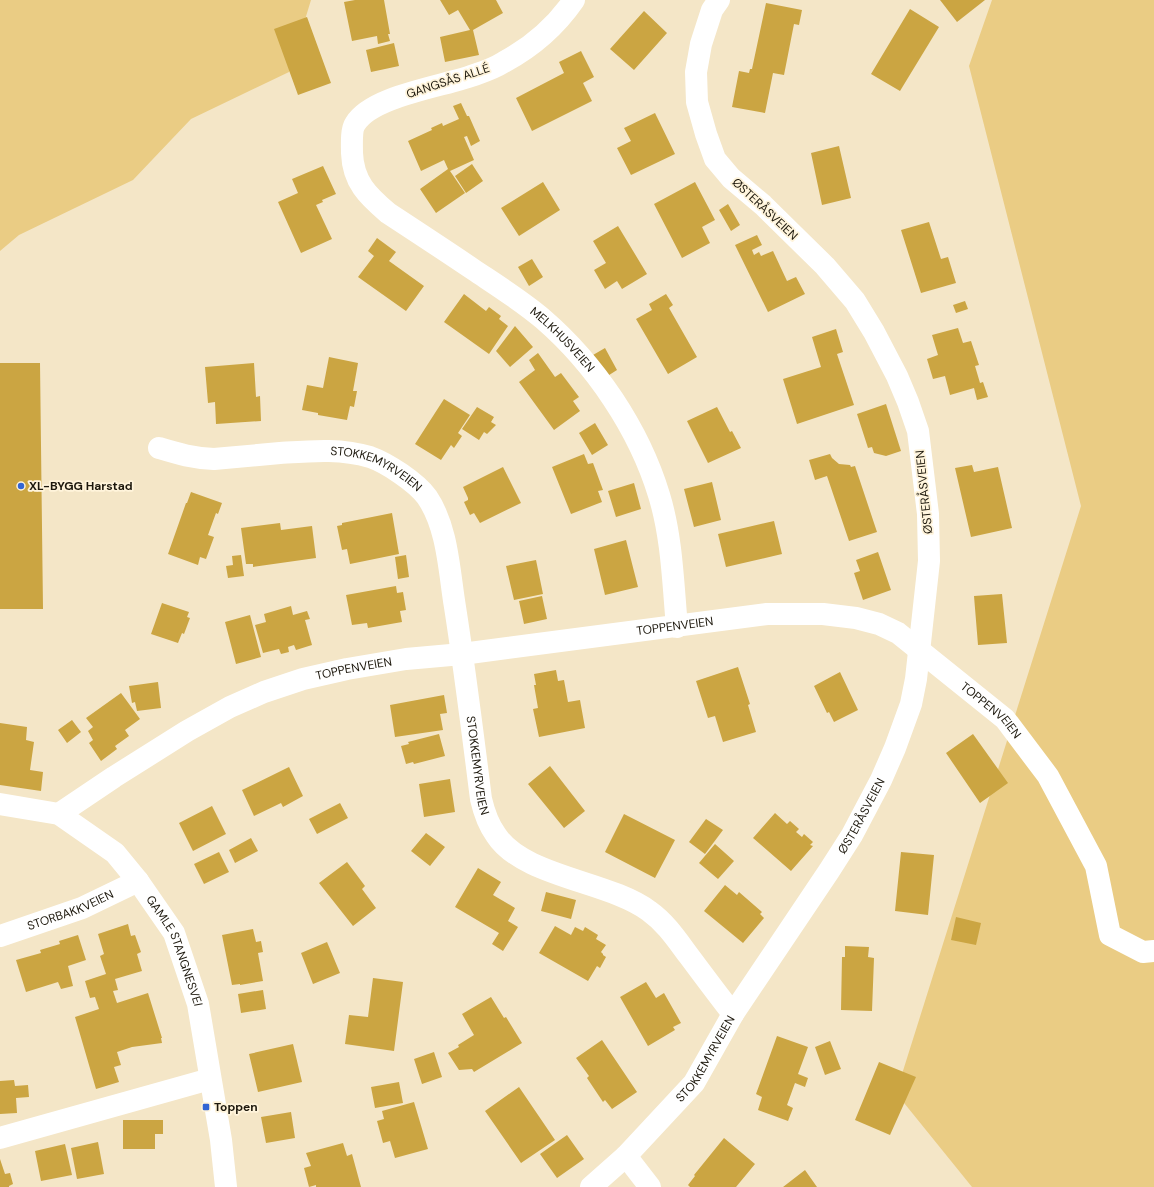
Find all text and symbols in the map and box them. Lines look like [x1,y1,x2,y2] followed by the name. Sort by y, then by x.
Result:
[404,60,492,102] street label: GANGSÅS ALLÉ
[729,174,801,244] street label: ØSTERÅSVEIEN
[527,303,598,375] street label: MELKHUSVEIEN
[330,443,425,495] street label: STOKKEMYRVEIEN
[912,449,936,535] street label: ØSTERÅSVEIEN
[29,478,133,494] place label: XL-BYGG Harstad
[16,481,26,491] marker: XL-BYGG Harstad
[636,613,714,639] street label: TOPPENVEIEN
[314,654,393,684] street label: TOPPENVEIEN
[957,678,1025,742] street label: TOPPENVEIEN
[463,715,493,817] street label: STOKKEMYRVEIEN
[834,775,889,857] street label: ØSTERÅSVEIEN
[25,886,116,934] street label: STORBAKKVEIEN
[142,892,206,1007] street label: GAMLE STANGNESVEI
[672,1013,739,1106] street label: STOKKEMYRVEIEN
[214,1099,258,1115] place label: Toppen
[201,1102,211,1112] marker: Toppen

